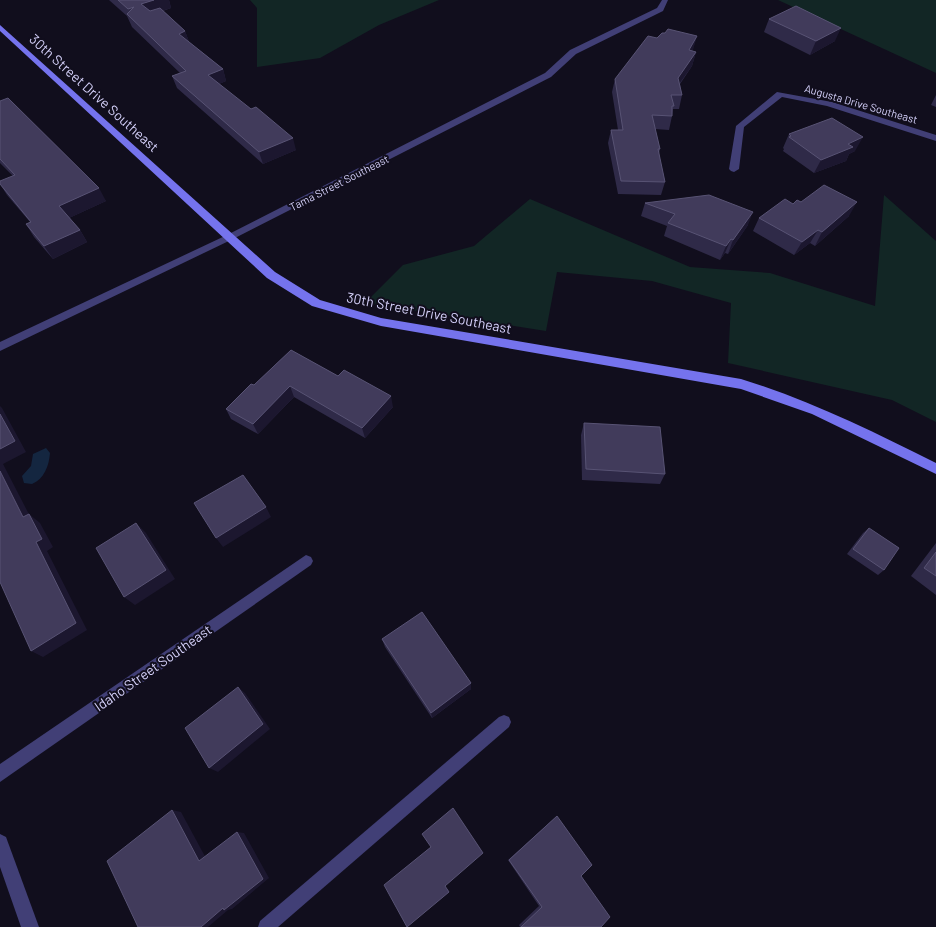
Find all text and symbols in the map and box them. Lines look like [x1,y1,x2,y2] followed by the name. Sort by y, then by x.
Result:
[26,30,162,155] street label: 30th Street Drive Southeast
[803,81,919,126] street label: Augusta Drive Southeast
[287,152,391,213] street label: Tama Street Southeast
[345,288,513,337] street label: 30th Street Drive Southeast
[91,621,215,715] street label: Idaho Street Southeast

